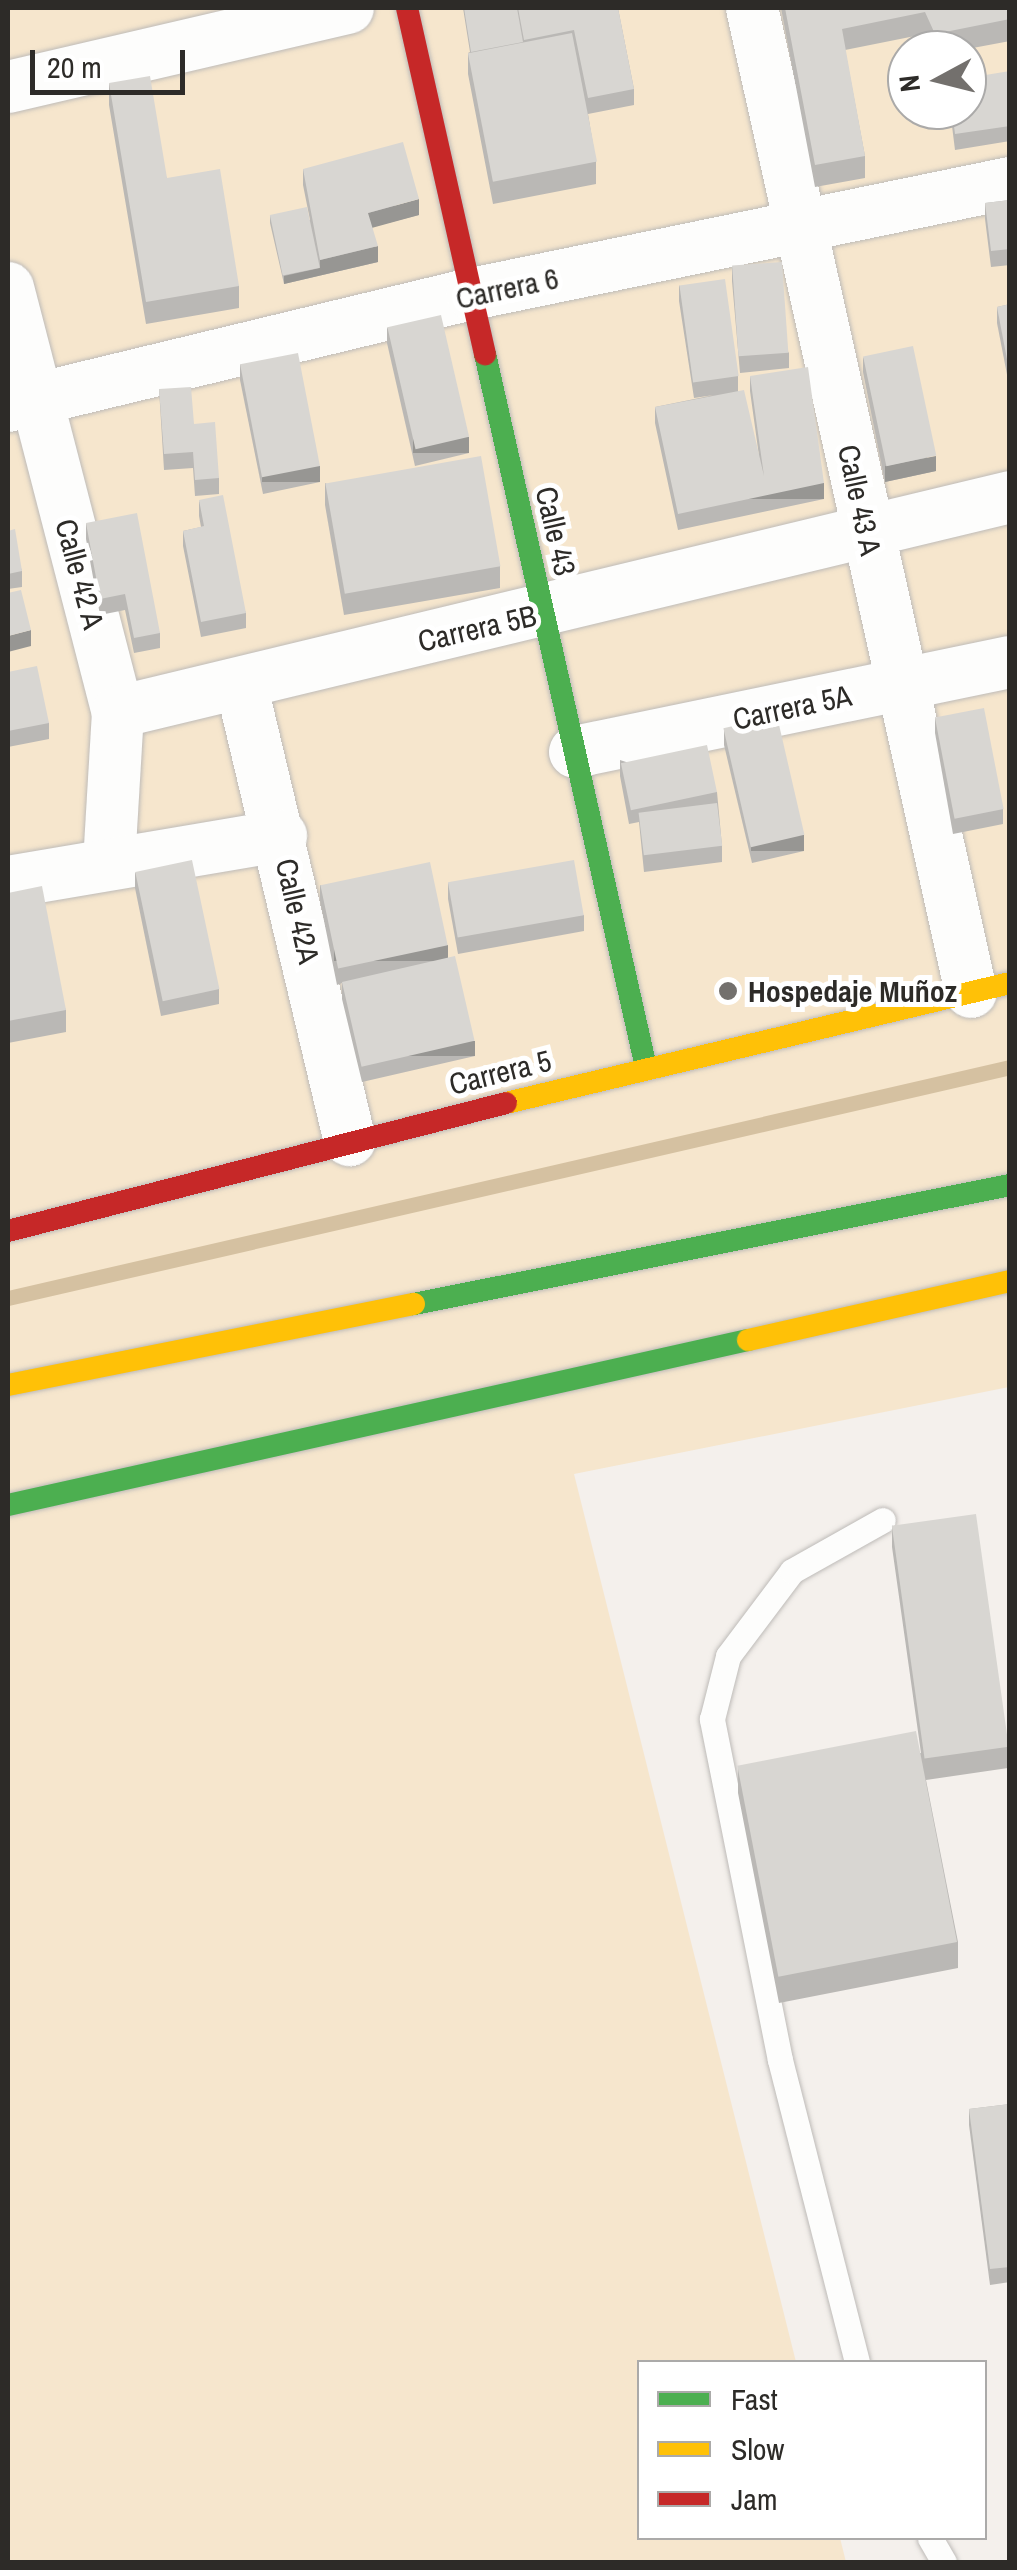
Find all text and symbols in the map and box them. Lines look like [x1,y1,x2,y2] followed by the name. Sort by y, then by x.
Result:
[35,30,190,92] scale bar
[887,30,987,130] north arrow
[47,47,102,87] text: 20 m
[889,73,929,94] text: N
[452,260,562,316] street label: Carrera 6
[831,441,889,559] street label: Calle 43 A
[528,483,584,579] street label: Calle 43
[48,515,112,633] street label: Calle 42 A
[414,597,540,659] street label: Carrera 5B
[729,677,855,737] street label: Carrera 5A
[268,855,328,967] street label: Calle 42A
[748,973,957,1009] place label: Hospedaje Muñoz
[717,980,739,1002] marker: Hospedaje Muñoz
[445,1042,555,1102] street label: Carrera 5
[637,2360,987,2540] legend
[731,2379,778,2419] text: Fast
[731,2429,784,2469] text: Slow
[731,2479,777,2519] text: Jam

